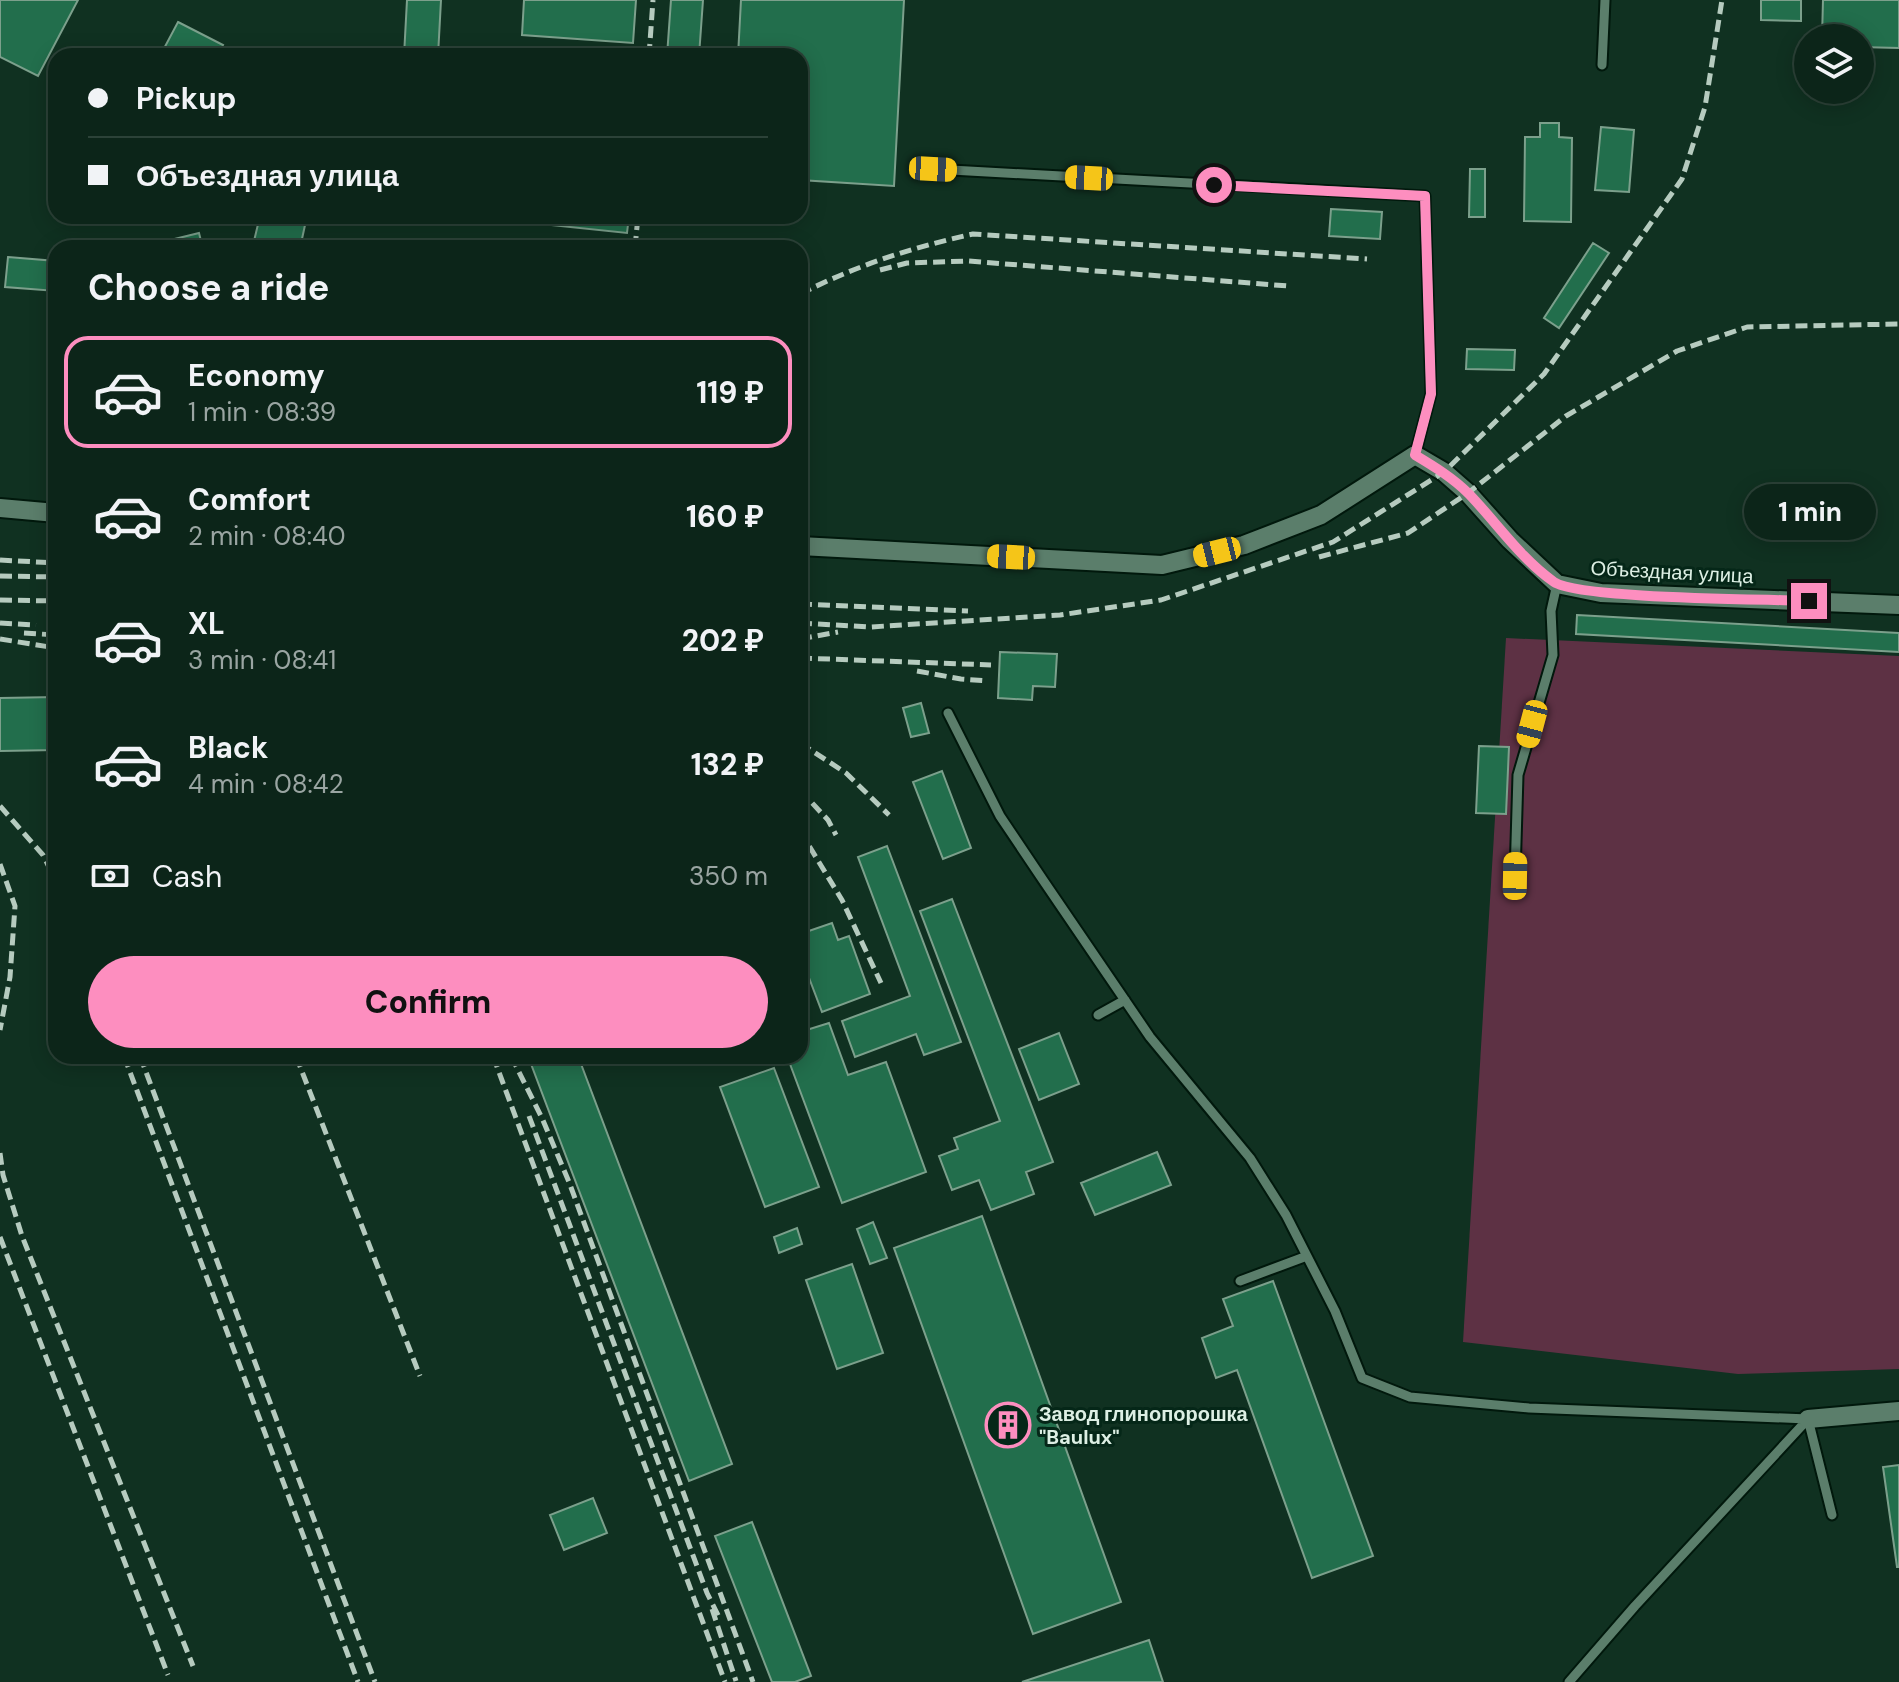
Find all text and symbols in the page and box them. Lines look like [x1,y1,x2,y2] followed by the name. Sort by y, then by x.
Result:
[1794,24,1874,104] map controls
[1794,24,1874,104] button: layers
[136,79,236,118] text: Pickup
[136,156,399,195] text: Объездная улица
[908,156,958,182] car
[1064,165,1114,191] car
[1196,167,1232,203] route start
[88,264,329,311] text: Choose a ride
[92,356,164,428] icon: car
[188,356,325,395] text: Economy
[696,373,764,412] text: 119 ₽
[188,395,336,429] text: 1 min · 08:39
[92,480,164,552] icon: car
[188,480,311,519] text: Comfort
[1743,485,1875,541] callout: 1 min
[1778,495,1842,529] text: 1 min
[686,497,764,536] text: 160 ₽
[188,519,346,553] text: 2 min · 08:40
[1191,535,1243,569] car
[986,544,1036,570] car
[1590,555,1755,589] street label: Объездная улица
[1791,583,1827,619] route end
[92,604,164,676] icon: car
[188,604,225,643] text: XL
[682,621,764,660] text: 202 ₽
[188,643,336,677] text: 3 min · 08:41
[1514,698,1550,750] car
[92,728,164,800] icon: car
[188,728,268,767] text: Black
[691,745,764,784] text: 132 ₽
[188,767,344,801] text: 4 min · 08:42
[1503,852,1527,900] car
[88,854,132,898] icon: cash
[152,857,222,896] text: Cash
[689,859,768,893] text: 350 m
[88,956,768,1048] button: Confirm
[984,1401,1032,1449] building icon: Завод глинопорошка "Baulux"
[1039,1401,1249,1450] place label: Завод глинопорошка "Baulux"

